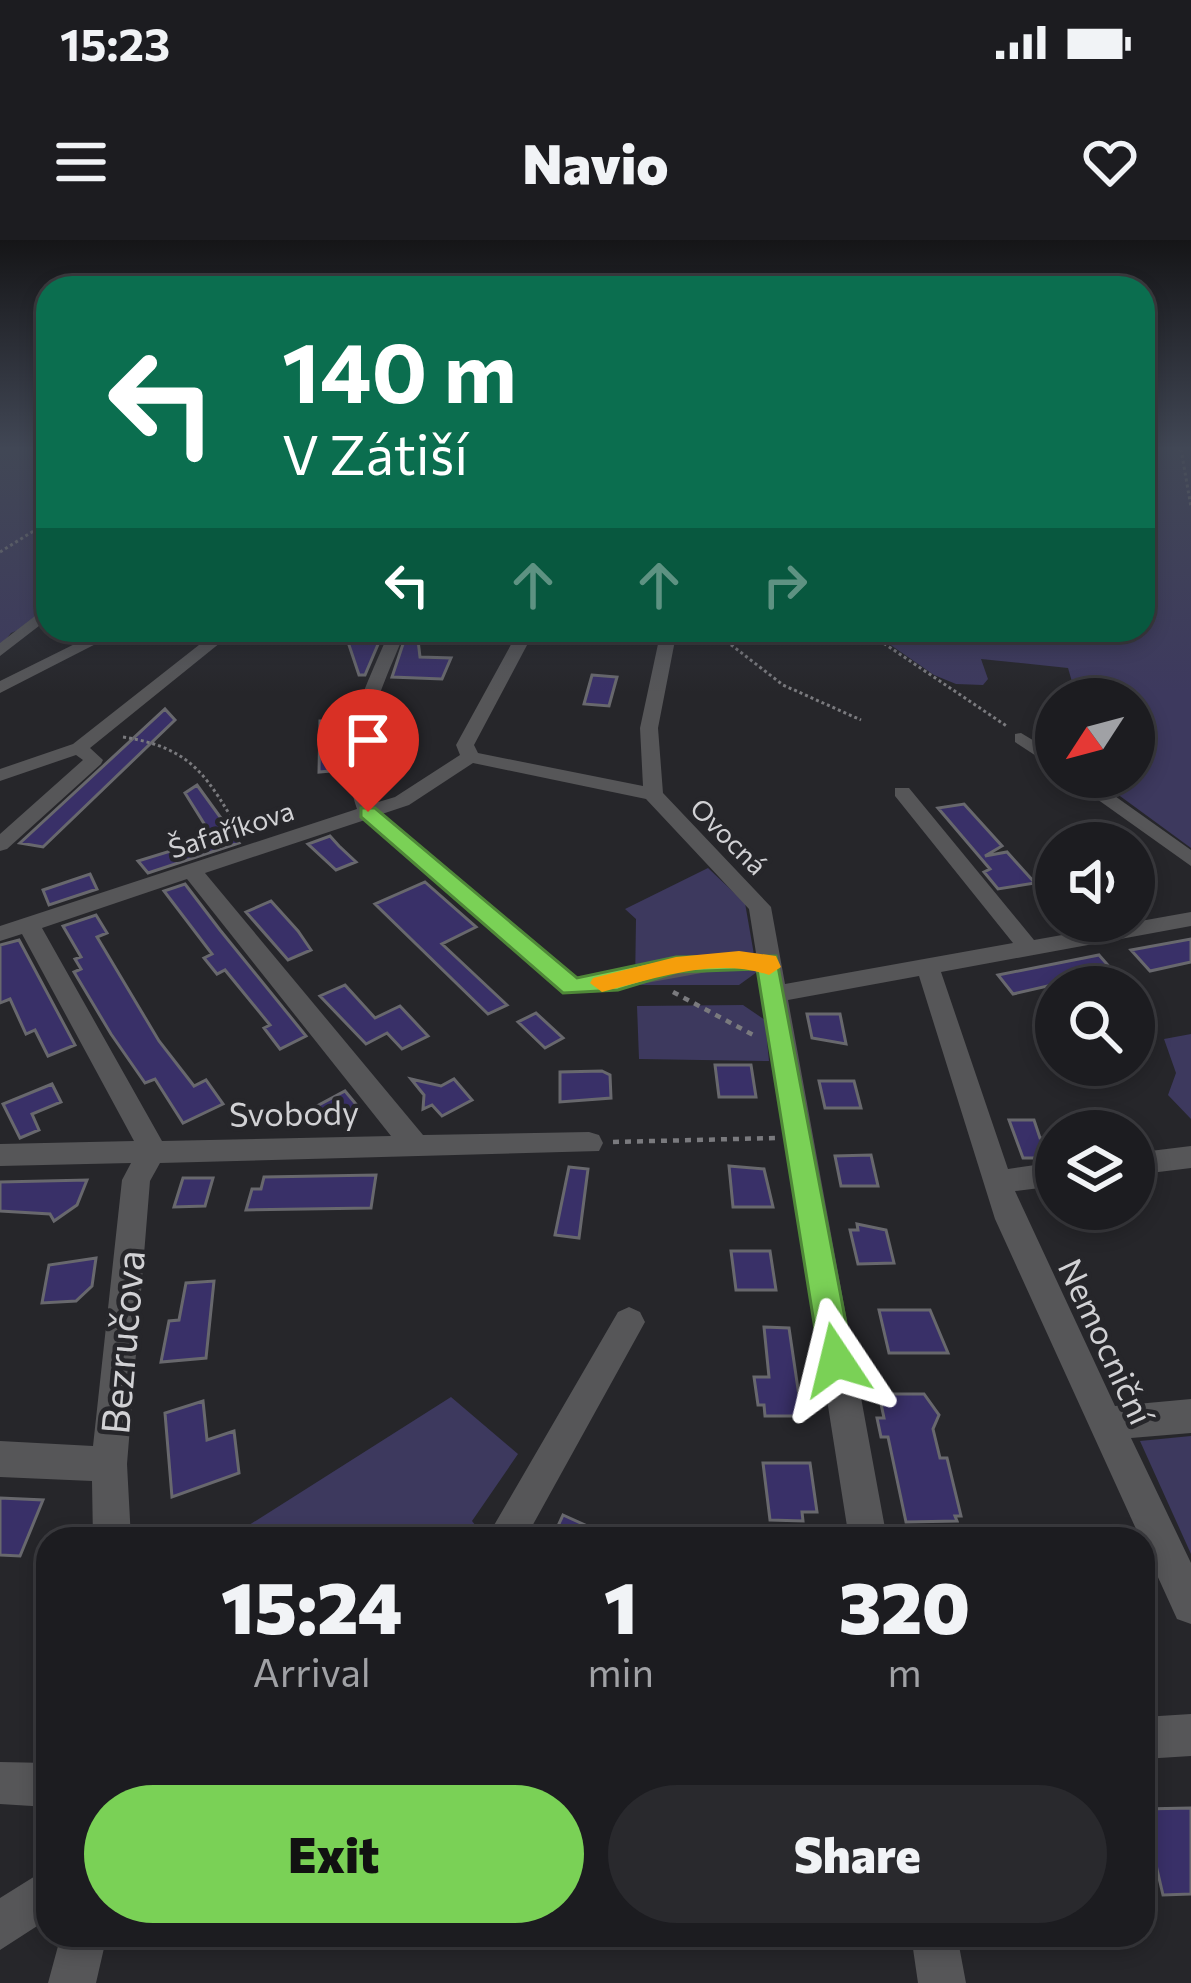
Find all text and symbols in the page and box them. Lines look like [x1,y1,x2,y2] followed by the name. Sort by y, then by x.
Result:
[60,15,170,70] text: 15:23
[48,129,114,195] icon: menu
[522,129,669,195] text: Navio
[1077,129,1143,195] icon: heart
[282,318,517,420] text: 140 m
[84,324,240,480] icon: left
[282,420,468,486] text: V Zátiší
[374,552,440,618] icon: left
[500,552,566,618] icon: ahead
[626,552,692,618] icon: ahead
[752,552,818,618] icon: right
[1035,678,1155,798] north arrow
[1035,678,1155,1230] map controls
[317,689,419,812] pin
[335,707,401,773] icon: arrive
[684,791,774,881] street label: Ovocná
[164,793,298,865] street label: Šafaříkova
[1035,822,1155,942] button: sound
[1035,966,1155,1086] button: search
[229,1090,359,1134] street label: Svobody
[1035,1110,1155,1230] button: layers
[89,1248,153,1436] street label: Bezručova
[1051,1252,1164,1432] street label: Nemocniční
[773,1297,899,1423] position arrow
[221,1561,403,1649] text: 15:24
[604,1561,637,1649] text: 1
[839,1561,970,1649] text: 320
[253,1647,371,1695] text: Arrival
[587,1647,654,1695] text: min
[887,1647,921,1695] text: m
[84,1785,584,1923] button: Exit
[608,1785,1107,1923] button: Share

